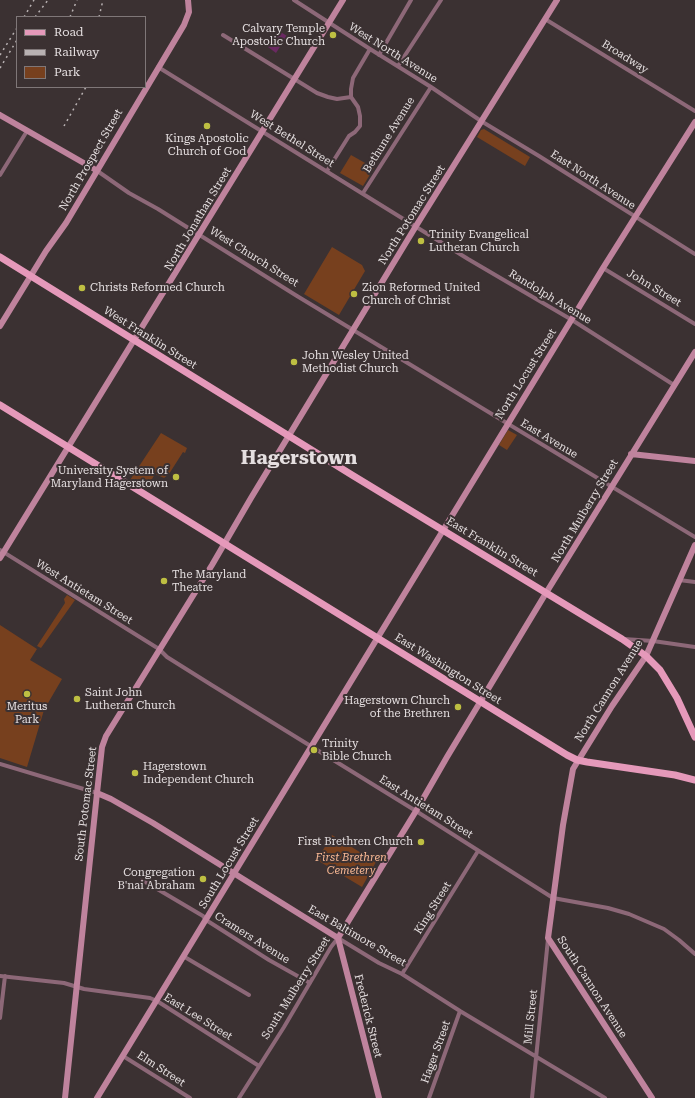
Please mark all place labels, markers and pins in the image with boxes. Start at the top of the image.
place label: Calvary Temple Apostolic Church [232,22,325,48]
marker: Calvary Temple Apostolic Church [328,30,338,40]
marker: Kings Apostolic Church of God [202,121,212,131]
place label: Kings Apostolic Church of God [165,132,249,158]
place label: Trinity Evangelical Lutheran Church [429,228,529,254]
marker: Trinity Evangelical Lutheran Church [416,236,426,246]
place label: Christs Reformed Church [90,281,225,295]
place label: Zion Reformed United Church of Christ [362,281,480,307]
marker: Christs Reformed Church [77,283,87,293]
marker: Zion Reformed United Church of Christ [349,289,359,299]
place label: John Wesley United Methodist Church [302,349,409,375]
marker: John Wesley United Methodist Church [289,357,299,367]
place label: University System of Maryland Hagerstown [51,464,168,490]
marker: University System of Maryland Hagerstown [171,472,181,482]
place label: The Maryland Theatre [172,568,246,594]
marker: The Maryland Theatre [159,576,169,586]
place label: Saint John Lutheran Church [85,686,176,712]
marker: Meritus Park [22,689,32,699]
marker: Saint John Lutheran Church [72,694,82,704]
place label: Hagerstown Church of the Brethren [344,694,450,720]
place label: Meritus Park [7,700,47,726]
marker: Hagerstown Church of the Brethren [453,702,463,712]
place label: Trinity Bible Church [322,737,392,763]
marker: Trinity Bible Church [309,745,319,755]
place label: Hagerstown Independent Church [143,760,254,786]
marker: Hagerstown Independent Church [130,768,140,778]
place label: First Brethren Church [298,835,413,849]
marker: First Brethren Church [416,837,426,847]
place label: Congregation B'nai Abraham [118,866,195,892]
marker: Congregation B'nai Abraham [198,874,208,884]

